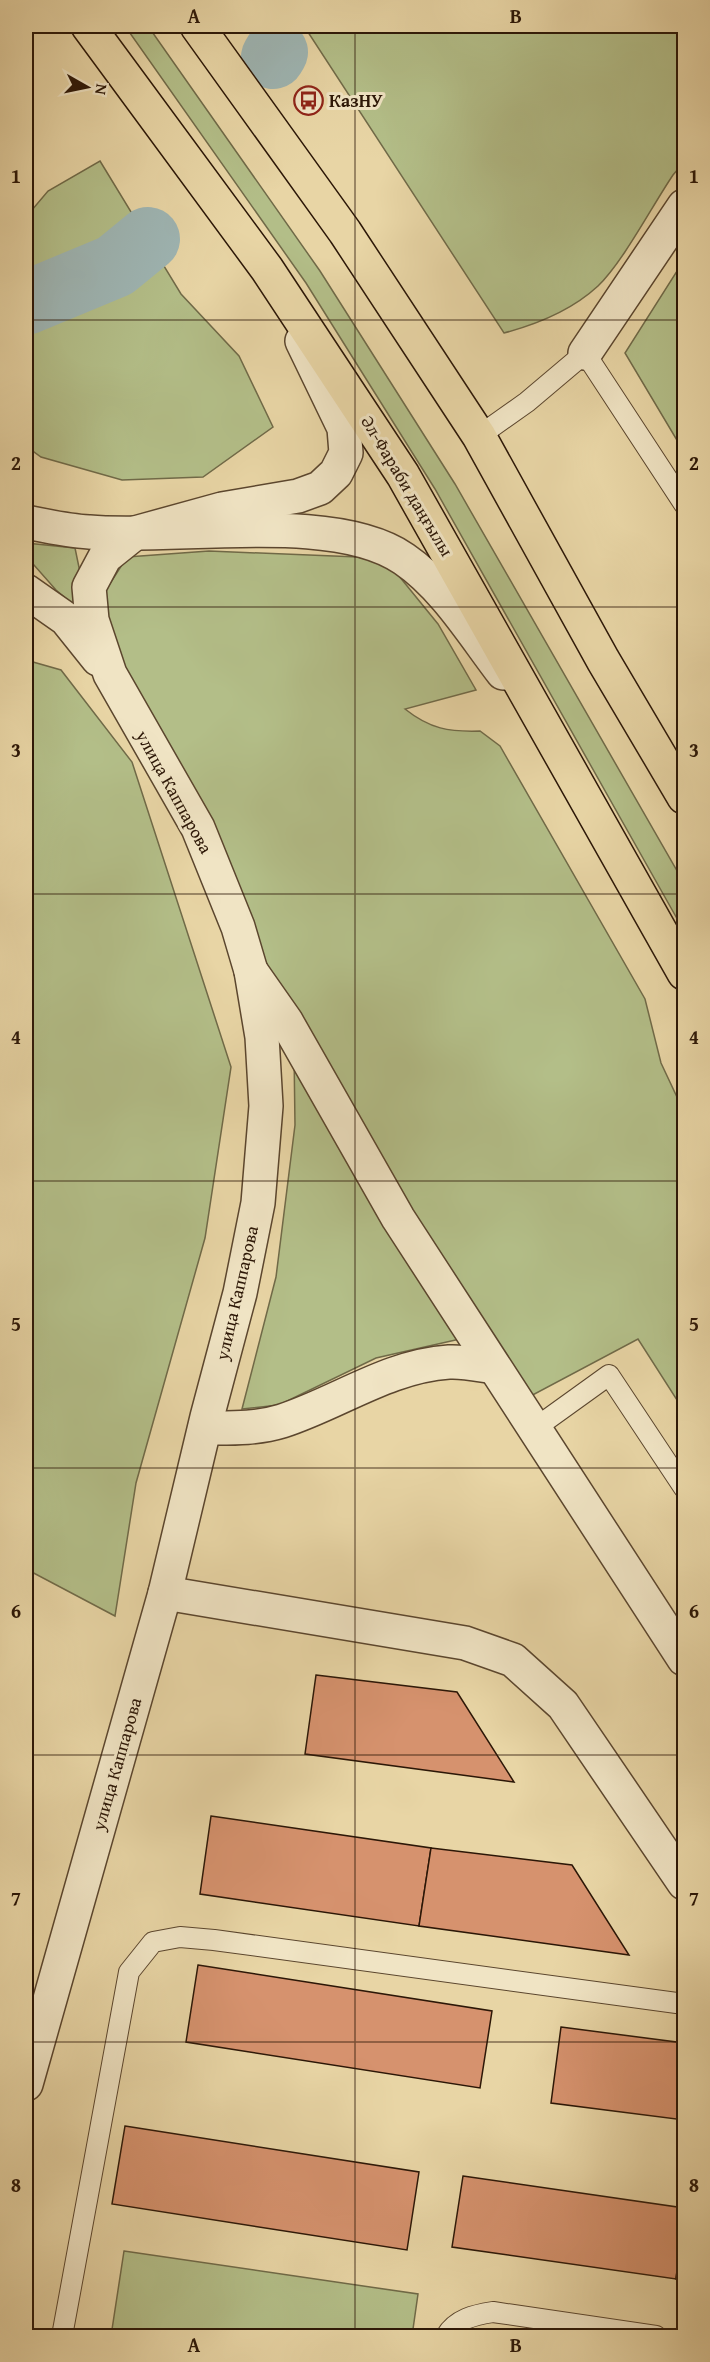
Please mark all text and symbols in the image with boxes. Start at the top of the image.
text: A [188,1,201,30]
text: B [510,1,522,30]
north arrow [57,57,117,117]
text: N [89,82,115,97]
bus stop icon: КазНУ [292,85,324,117]
place label: КазНУ [329,87,383,114]
text: 1 [11,161,21,190]
text: 1 [689,161,699,190]
street label: Әл-Фараби даңғылы [355,410,460,562]
text: 2 [11,448,21,477]
text: 2 [689,448,699,477]
street label: улица Каппарова [129,724,220,859]
text: 3 [11,735,21,764]
text: 3 [689,735,699,764]
text: 4 [11,1022,21,1051]
text: 4 [689,1022,699,1051]
street label: улица Каппарова [208,1223,265,1364]
text: 5 [11,1309,21,1338]
text: 5 [689,1309,699,1338]
text: 6 [11,1596,21,1625]
text: 6 [689,1596,699,1625]
street label: улица Каппарова [84,1694,149,1835]
text: 7 [11,1883,21,1912]
text: 7 [689,1883,699,1912]
text: 8 [11,2170,21,2199]
text: 8 [689,2170,699,2199]
text: A [188,2330,201,2359]
text: B [510,2330,522,2359]

